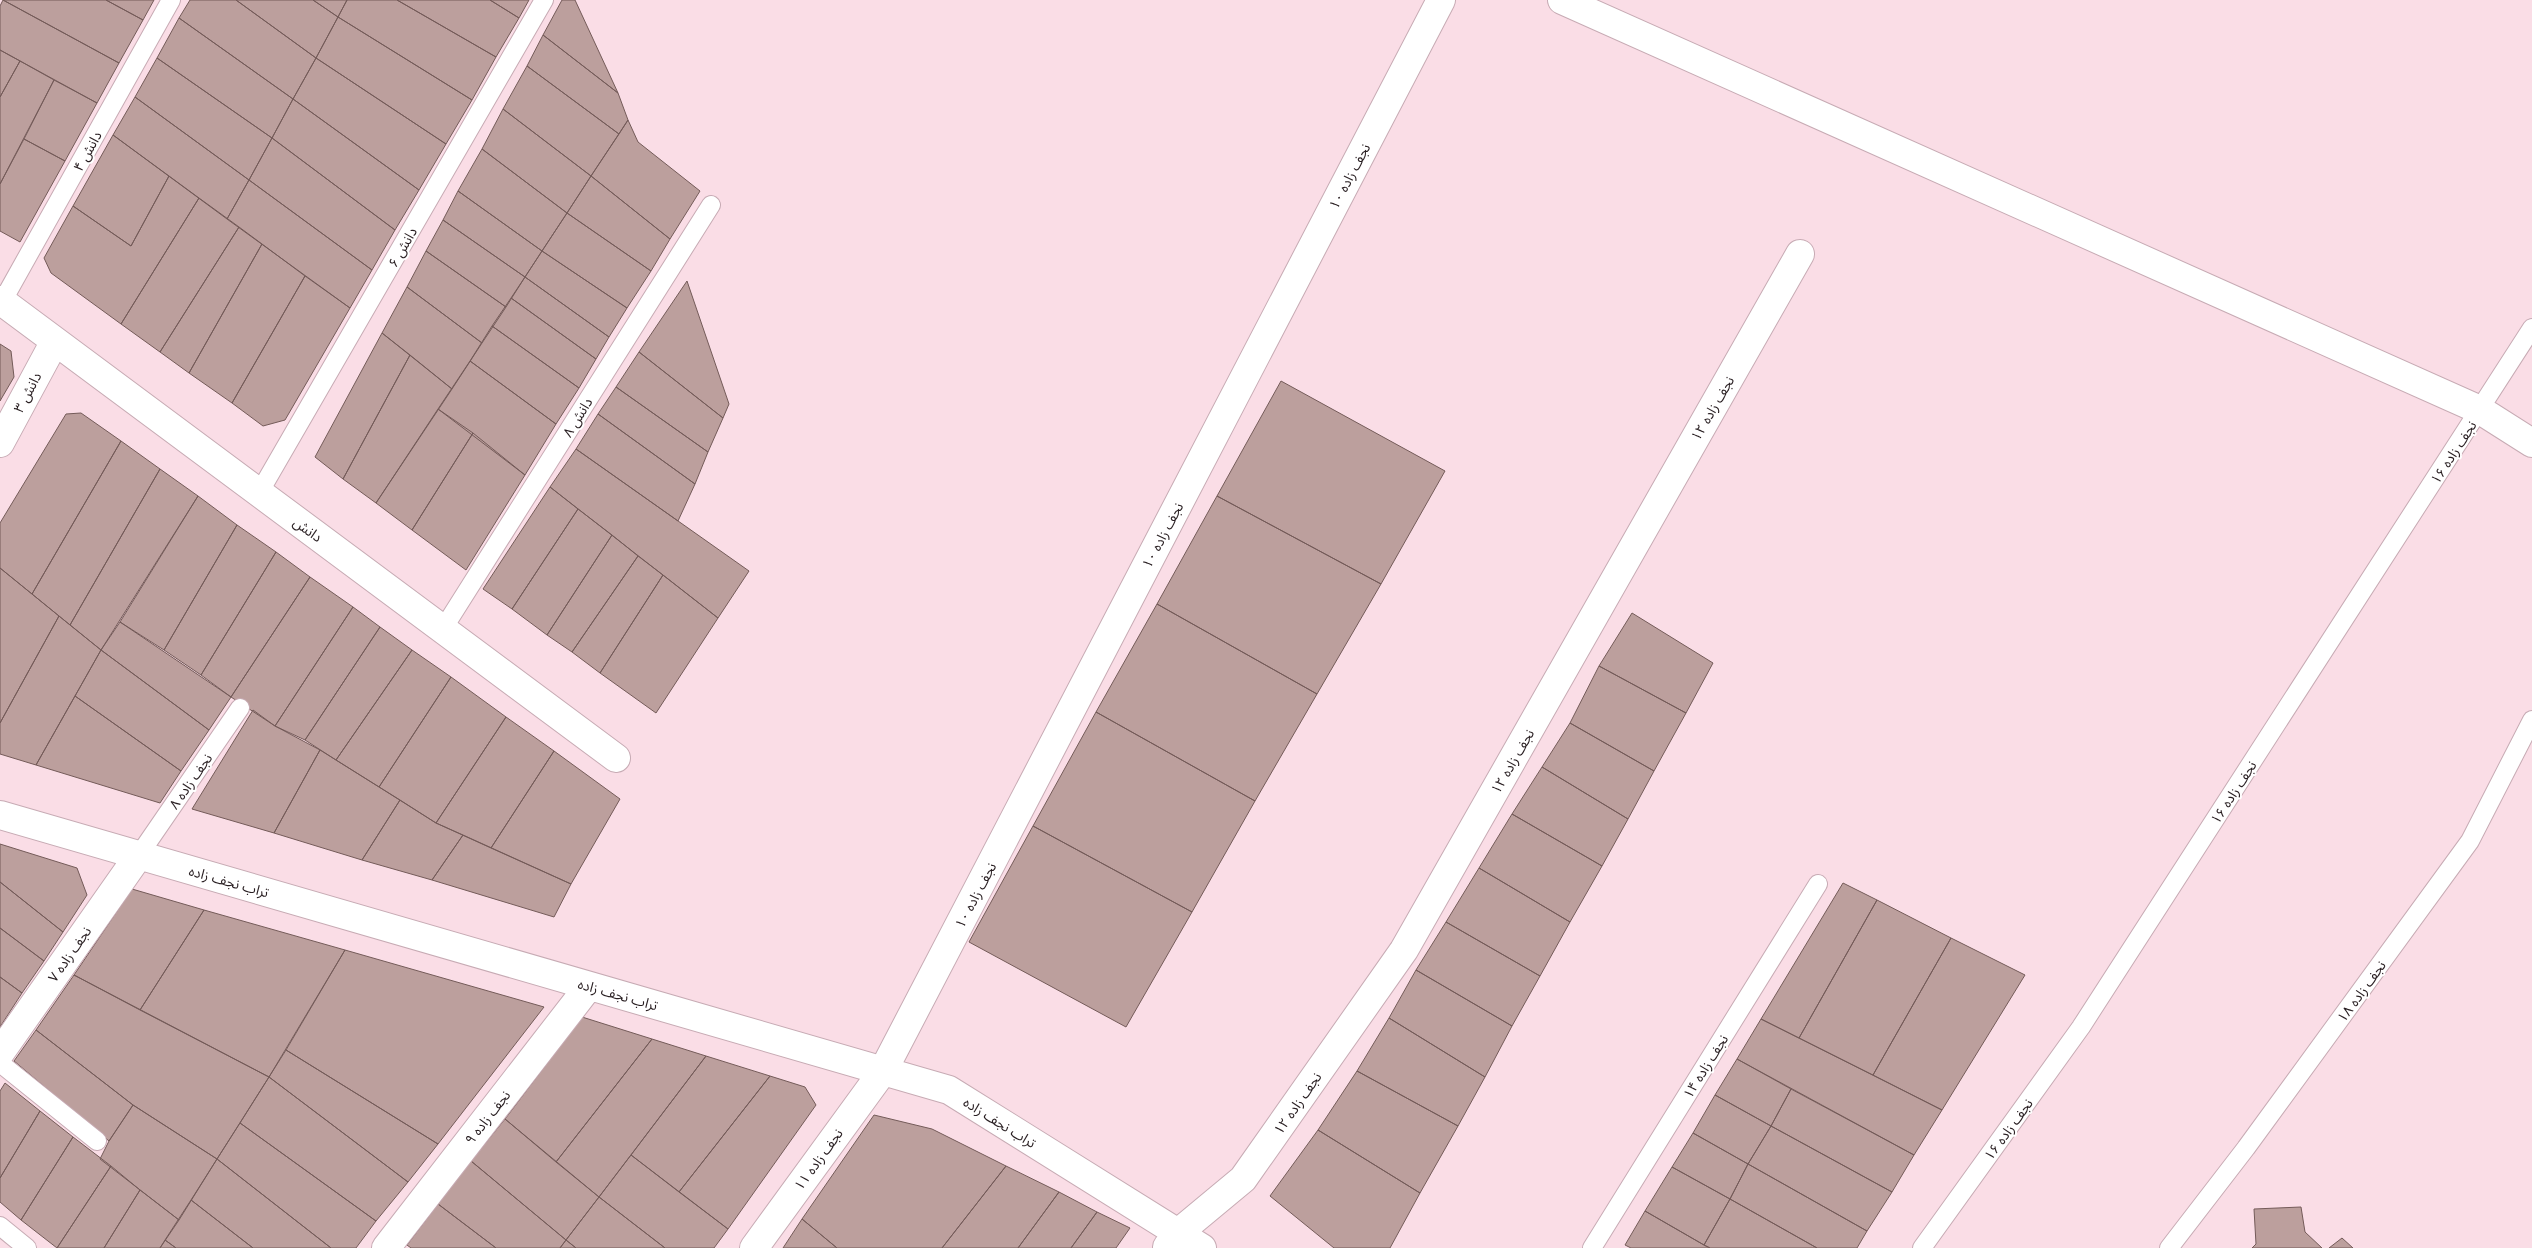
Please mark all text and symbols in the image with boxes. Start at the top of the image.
street label: دانش ۴ [68,127,106,174]
street label: نجف زاده ۱۰ [1324,140,1374,212]
street label: دانش ۶ [383,223,421,270]
street label: دانش ۳ [8,368,46,416]
street label: نجف زاده ۱۲ [1686,372,1738,444]
street label: دانش ۸ [557,393,597,440]
street label: نجف زاده ۱۶ [2425,417,2481,487]
street label: نجف زاده ۱۰ [1137,499,1187,571]
street label: دانش [290,512,327,546]
street label: نجف زاده ۱۲ [1486,725,1538,797]
street label: نجف زاده ۸ [164,749,216,813]
street label: نجف زاده ۱۶ [2205,757,2261,827]
street label: نجف زاده ۱۰ [950,859,1000,931]
street label: تراب نجف زاده [187,861,271,901]
street label: نجف زاده ۷ [43,922,95,986]
street label: نجف زاده ۱۸ [2332,956,2390,1026]
street label: تراب نجف زاده [576,974,660,1014]
street label: نجف زاده ۱۴ [1678,1030,1732,1101]
street label: نجف زاده ۱۲ [1269,1068,1326,1138]
street label: نجف زاده ۹ [460,1086,514,1148]
street label: تراب نجف زاده [960,1092,1040,1152]
street label: نجف زاده ۱۶ [1979,1094,2037,1164]
street label: نجف زاده ۱۱ [789,1124,847,1194]

